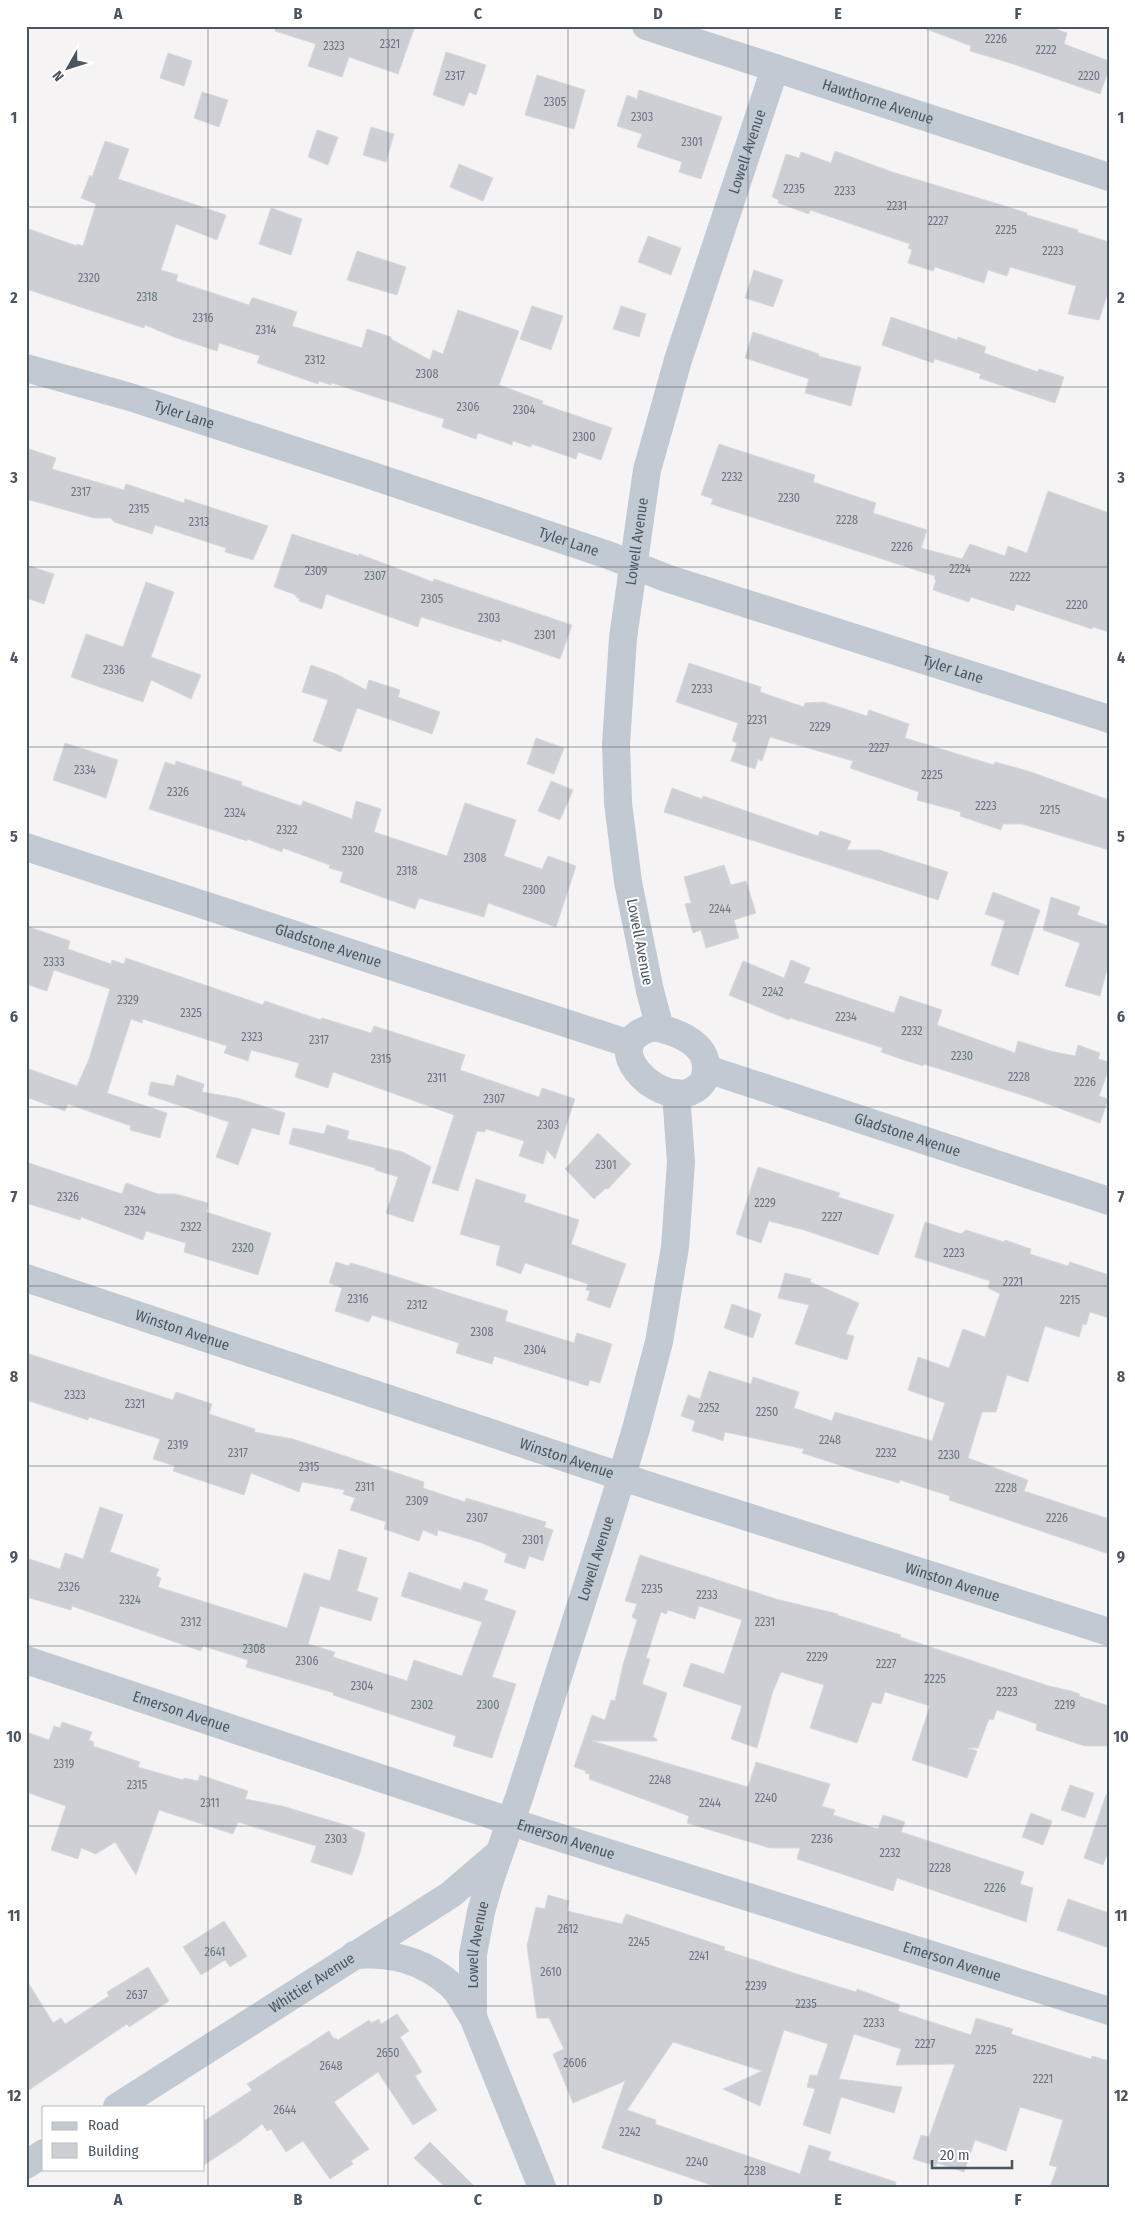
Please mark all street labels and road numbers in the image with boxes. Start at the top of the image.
street label: Hawthorne Avenue [820,75,936,128]
street label: Lowell Avenue [725,107,770,196]
street label: Tyler Lane [152,396,217,433]
street label: Lowell Avenue [622,497,652,586]
street label: Tyler Lane [536,523,601,560]
street label: Tyler Lane [921,651,985,687]
street label: Lowell Avenue [623,897,657,987]
street label: Gladstone Avenue [273,920,384,971]
street label: Gladstone Avenue [852,1109,963,1161]
street label: Winston Avenue [133,1306,232,1354]
street label: Winston Avenue [517,1434,616,1482]
street label: Lowell Avenue [574,1514,618,1603]
street label: Winston Avenue [903,1559,1002,1606]
street label: Emerson Avenue [130,1687,233,1736]
street label: Emerson Avenue [515,1815,617,1863]
street label: Lowell Avenue [464,1899,493,1989]
street label: Emerson Avenue [901,1938,1003,1985]
street label: Whittier Avenue [266,1949,358,2017]

